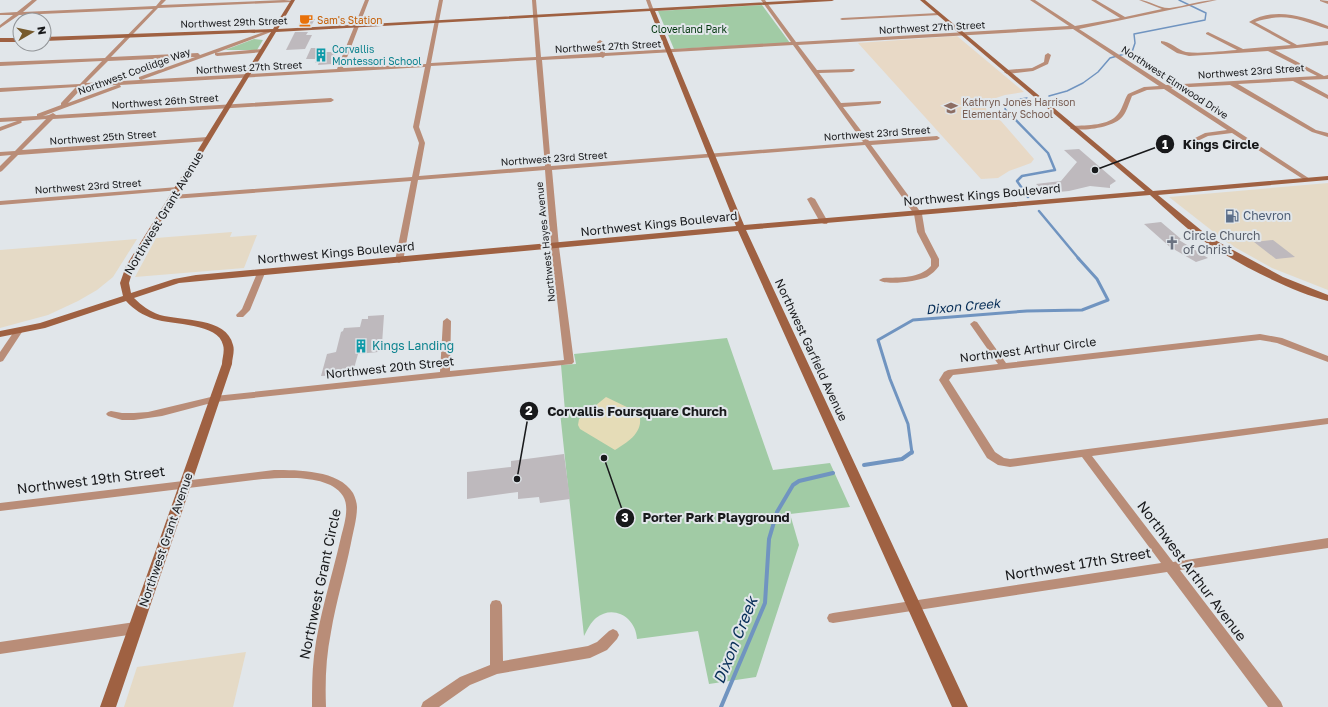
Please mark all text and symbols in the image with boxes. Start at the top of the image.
north arrow [12,12,52,52]
cafe icon: Sam's Station [298,12,314,28]
street label: Northwest 29th Street [180,14,288,30]
place label: Sam's Station [317,14,382,26]
street label: Northwest 27th Street [878,18,986,36]
park label: Cloverland Park [651,23,727,35]
text: N [35,25,49,36]
street label: Northwest 27th Street [554,37,662,55]
place label: Corvallis Montessori School [332,43,421,67]
street label: Northwest Elmwood Drive [1119,43,1231,121]
street label: Northwest Coolidge Way [76,45,192,97]
building icon: Corvallis Montessori School [313,47,329,63]
street label: Northwest 27th Street [195,58,303,76]
street label: Northwest 23rd Street [1197,61,1305,81]
street label: Northwest 26th Street [111,91,219,111]
place label: Kathryn Jones Harrison Elementary School [962,96,1075,120]
school or university icon: Kathryn Jones Harrison Elementary School [943,100,959,116]
street label: Northwest 23rd Street [823,123,931,143]
street label: Northwest 25th Street [49,127,157,147]
callout: Kings Circle [1155,132,1268,157]
text: Kings Circle [1183,136,1260,152]
text: 1 [1162,137,1168,152]
street label: Northwest Grant Avenue [121,148,206,277]
street label: Northwest 23rd Street [500,148,608,168]
street label: Northwest 23rd Street [34,176,142,196]
street label: Northwest Kings Boulevard [903,180,1061,209]
street label: Northwest Hayes Avenue [533,181,557,303]
street label: Northwest Kings Boulevard [580,208,738,239]
fuel station icon: Chevron [1224,208,1240,224]
place label: Chevron [1243,208,1291,223]
place label: Circle Church of Christ [1183,228,1260,257]
church icon: Circle Church of Christ [1164,235,1180,251]
street label: Northwest Kings Boulevard [257,238,415,267]
street label: Northwest Garfield Avenue [772,276,851,423]
water label: Dixon Creek [925,295,1003,317]
street label: Northwest Arthur Circle [959,334,1097,365]
building icon: Kings Landing [353,338,369,354]
place label: Kings Landing [372,338,454,353]
street label: Northwest 20th Street [325,353,455,382]
callout: Corvallis Foursquare Church [519,399,734,424]
text: 2 [525,403,533,418]
text: Corvallis Foursquare Church [547,403,727,419]
street label: Northwest 19th Street [16,462,166,497]
street label: Northwest Grant Avenue [135,471,196,609]
street label: Northwest Arthur Avenue [1134,497,1251,644]
callout: Porter Park Playground [615,505,798,530]
street label: Northwest Grant Circle [295,507,344,661]
text: Porter Park Playground [642,509,790,525]
text: 3 [621,510,629,525]
street label: Northwest 17th Street [1003,544,1152,583]
water label: Dixon Creek [709,592,762,686]

